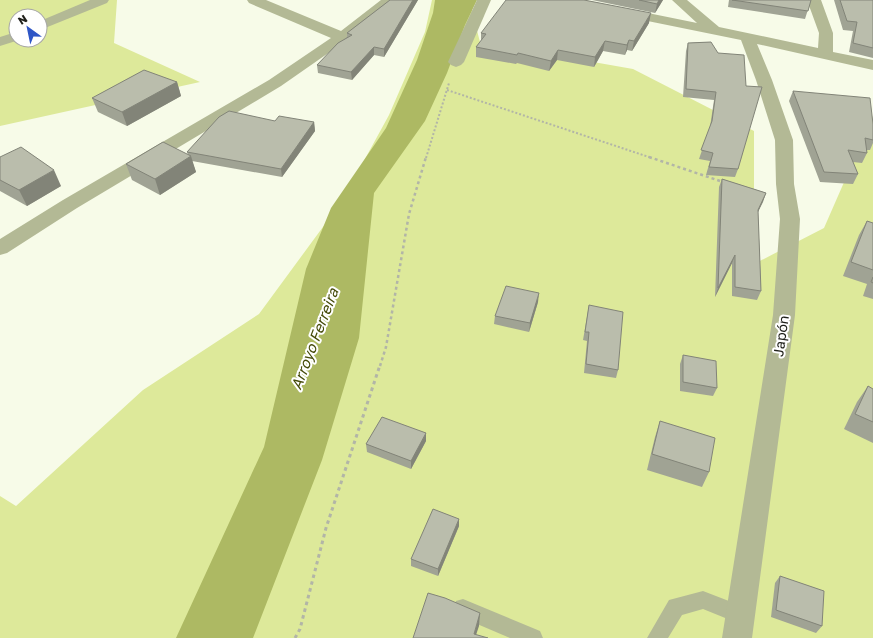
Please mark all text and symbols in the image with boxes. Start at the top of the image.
north arrow [8,8,48,48]
text: N [15,11,29,27]
water label: Arroyo Ferreira [286,285,343,392]
street label: Japón [769,314,792,358]

